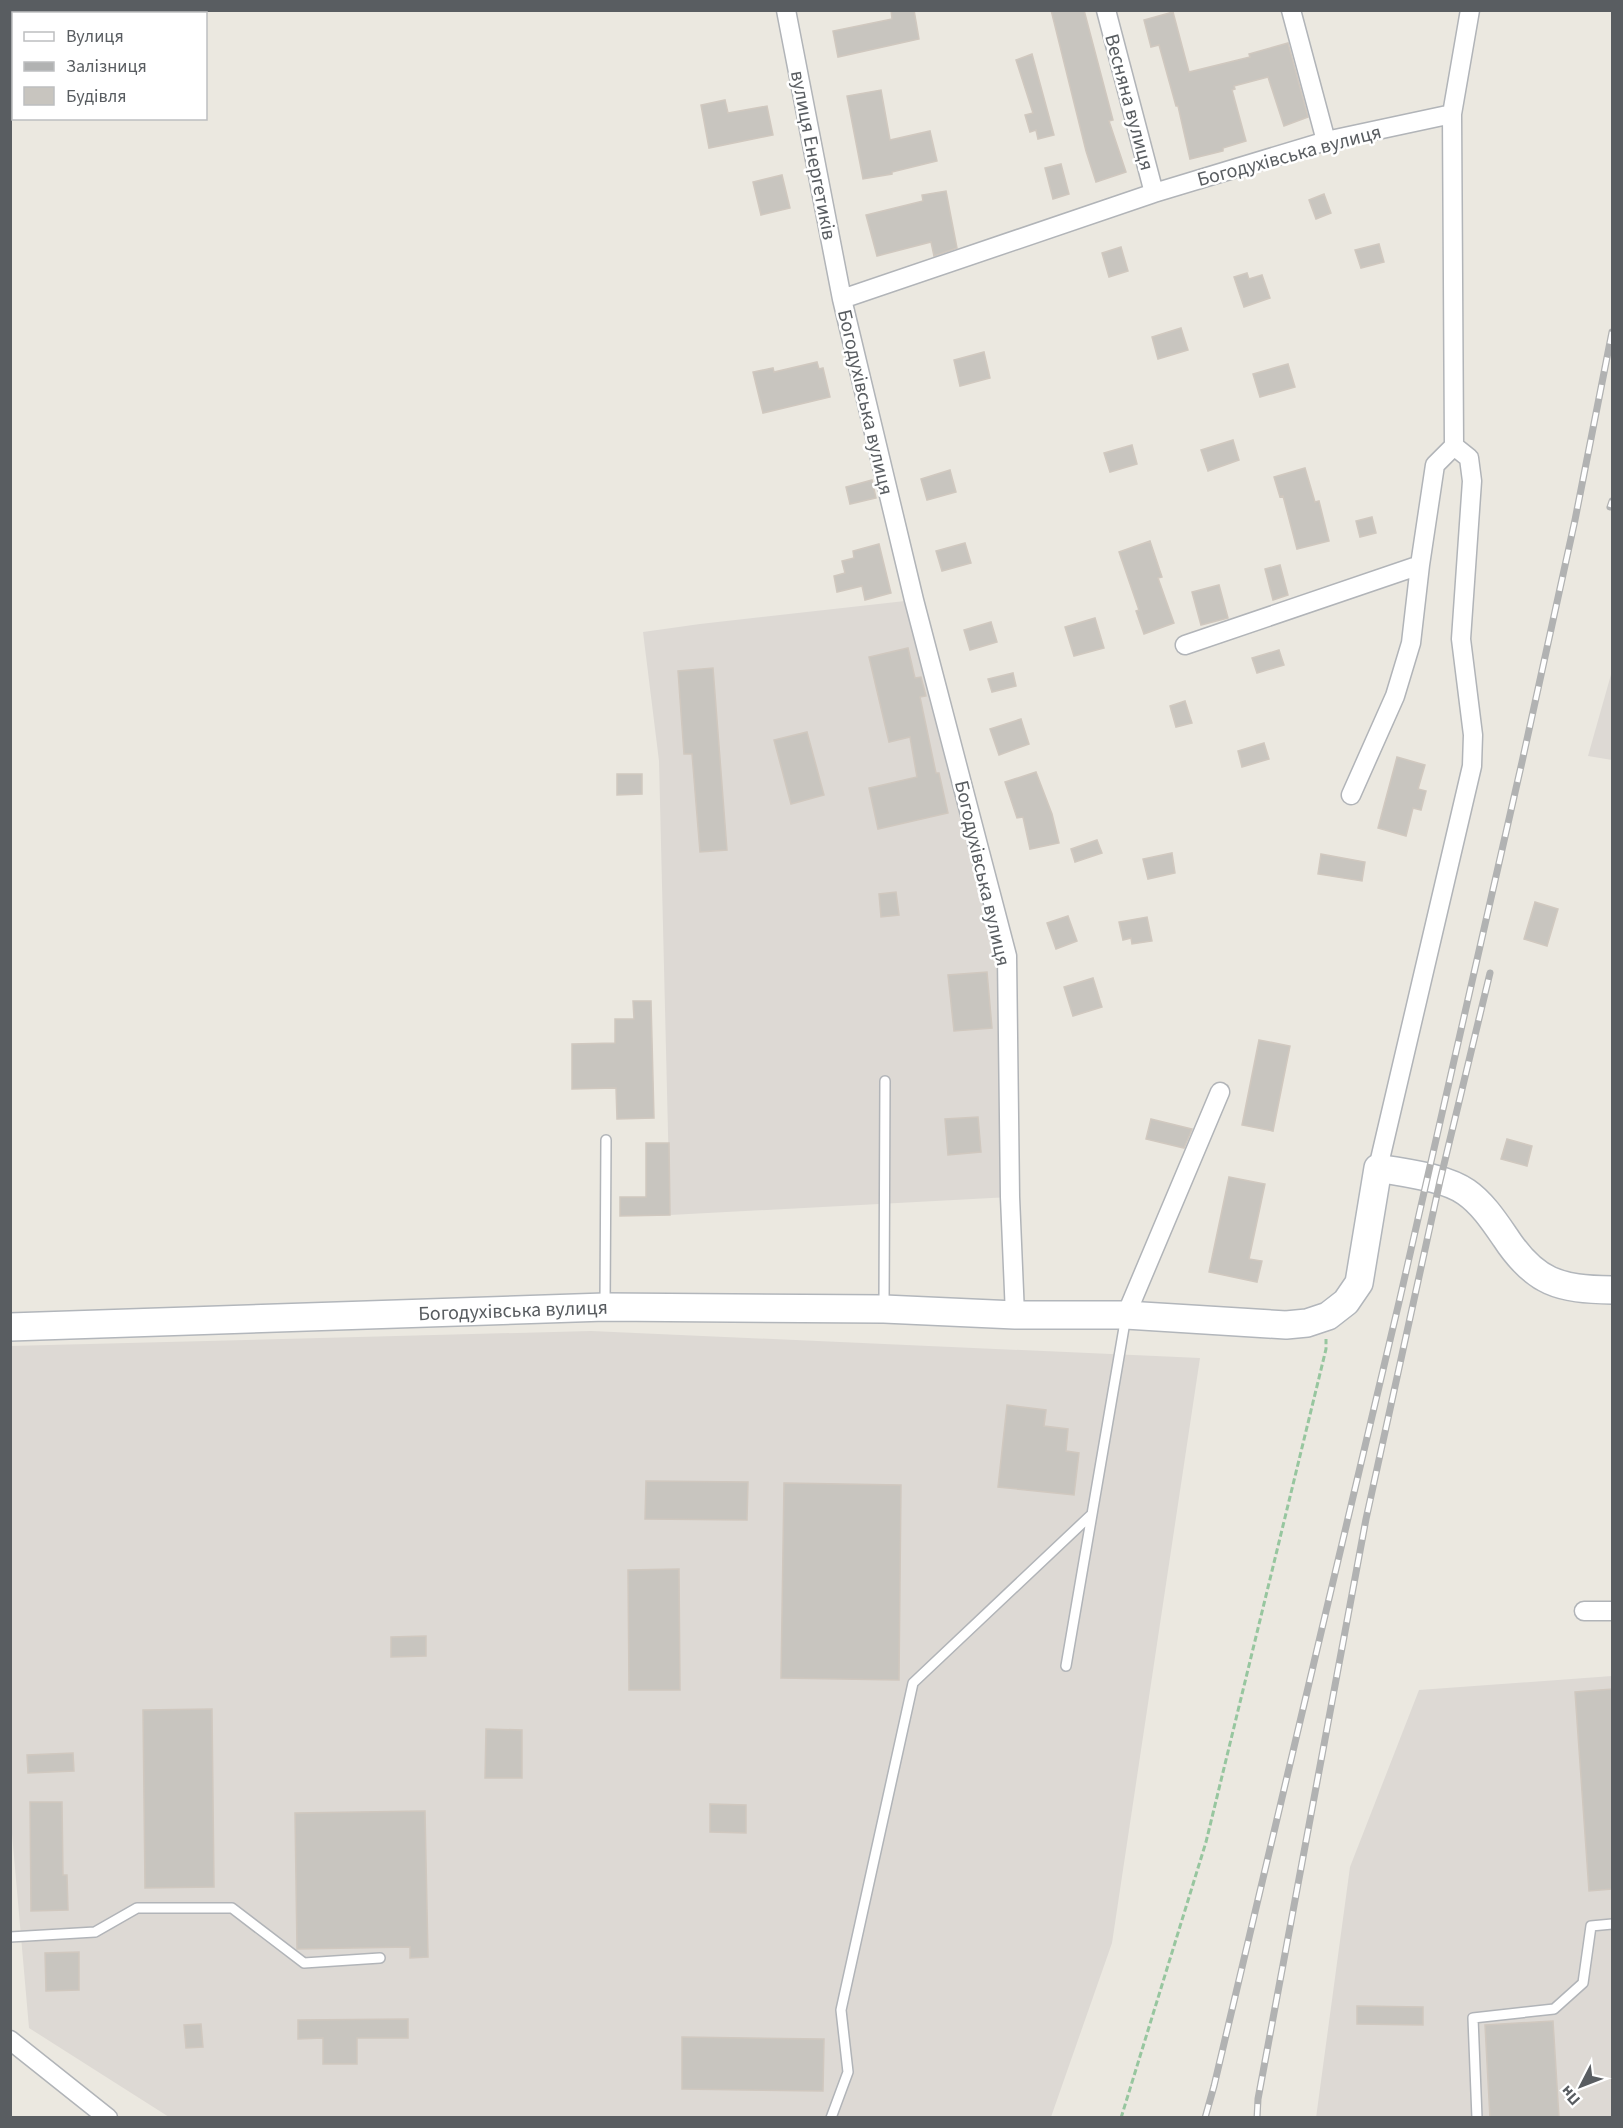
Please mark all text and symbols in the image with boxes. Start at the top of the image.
legend [12,12,207,120]
text: Вулиця [66,24,124,49]
street label: Весняна вулиця [1097,31,1161,174]
text: Залізниця [66,54,147,79]
street label: вулиця Енергетиків [783,68,843,242]
text: Будівля [66,84,126,109]
street label: Богодухівська вулиця [1194,118,1384,194]
street label: Богодухівська вулиця [830,307,900,498]
street label: Богодухівська вулиця [947,778,1017,969]
street label: Богодухівська вулиця [418,1294,608,1328]
north arrow [1551,2056,1611,2116]
text: Пн [1556,2081,1585,2110]

